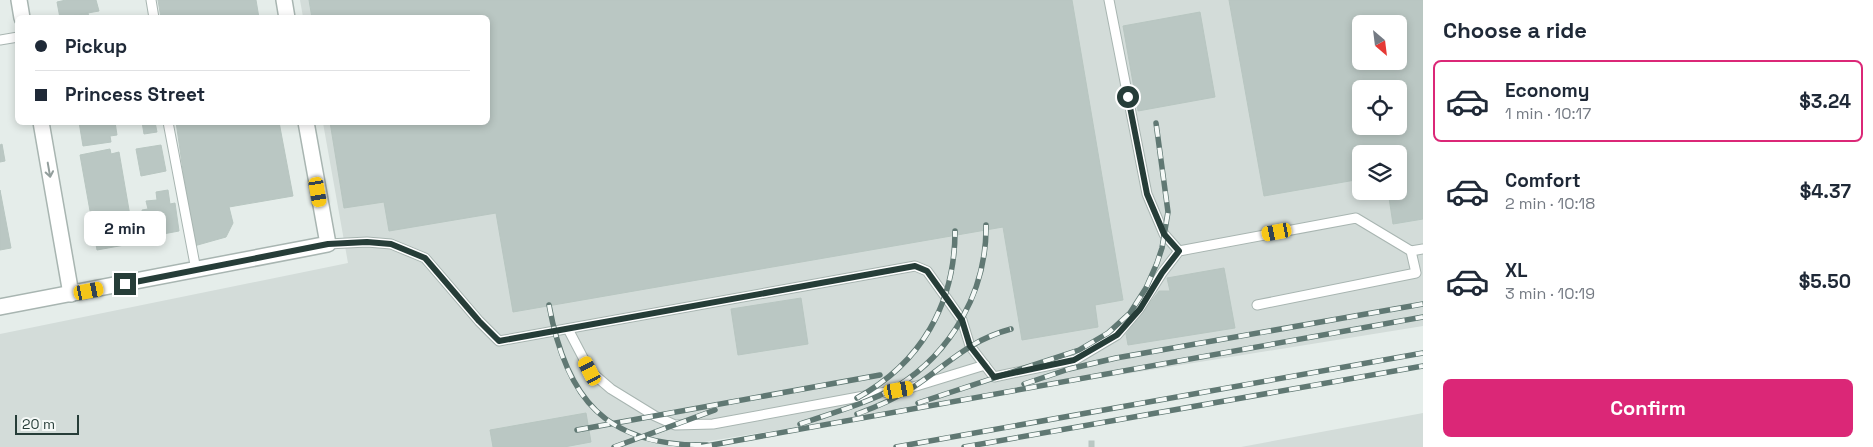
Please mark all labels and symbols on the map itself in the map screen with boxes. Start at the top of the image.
north arrow [1352,15,1408,70]
route start [1117,86,1139,108]
one-way arrow [45,162,55,178]
car [308,176,327,208]
callout: 2 min [84,212,166,246]
car [1260,222,1293,242]
route end [114,273,136,295]
car [72,281,105,301]
car [576,354,603,388]
car [882,380,915,400]
scale bar [15,412,79,435]

